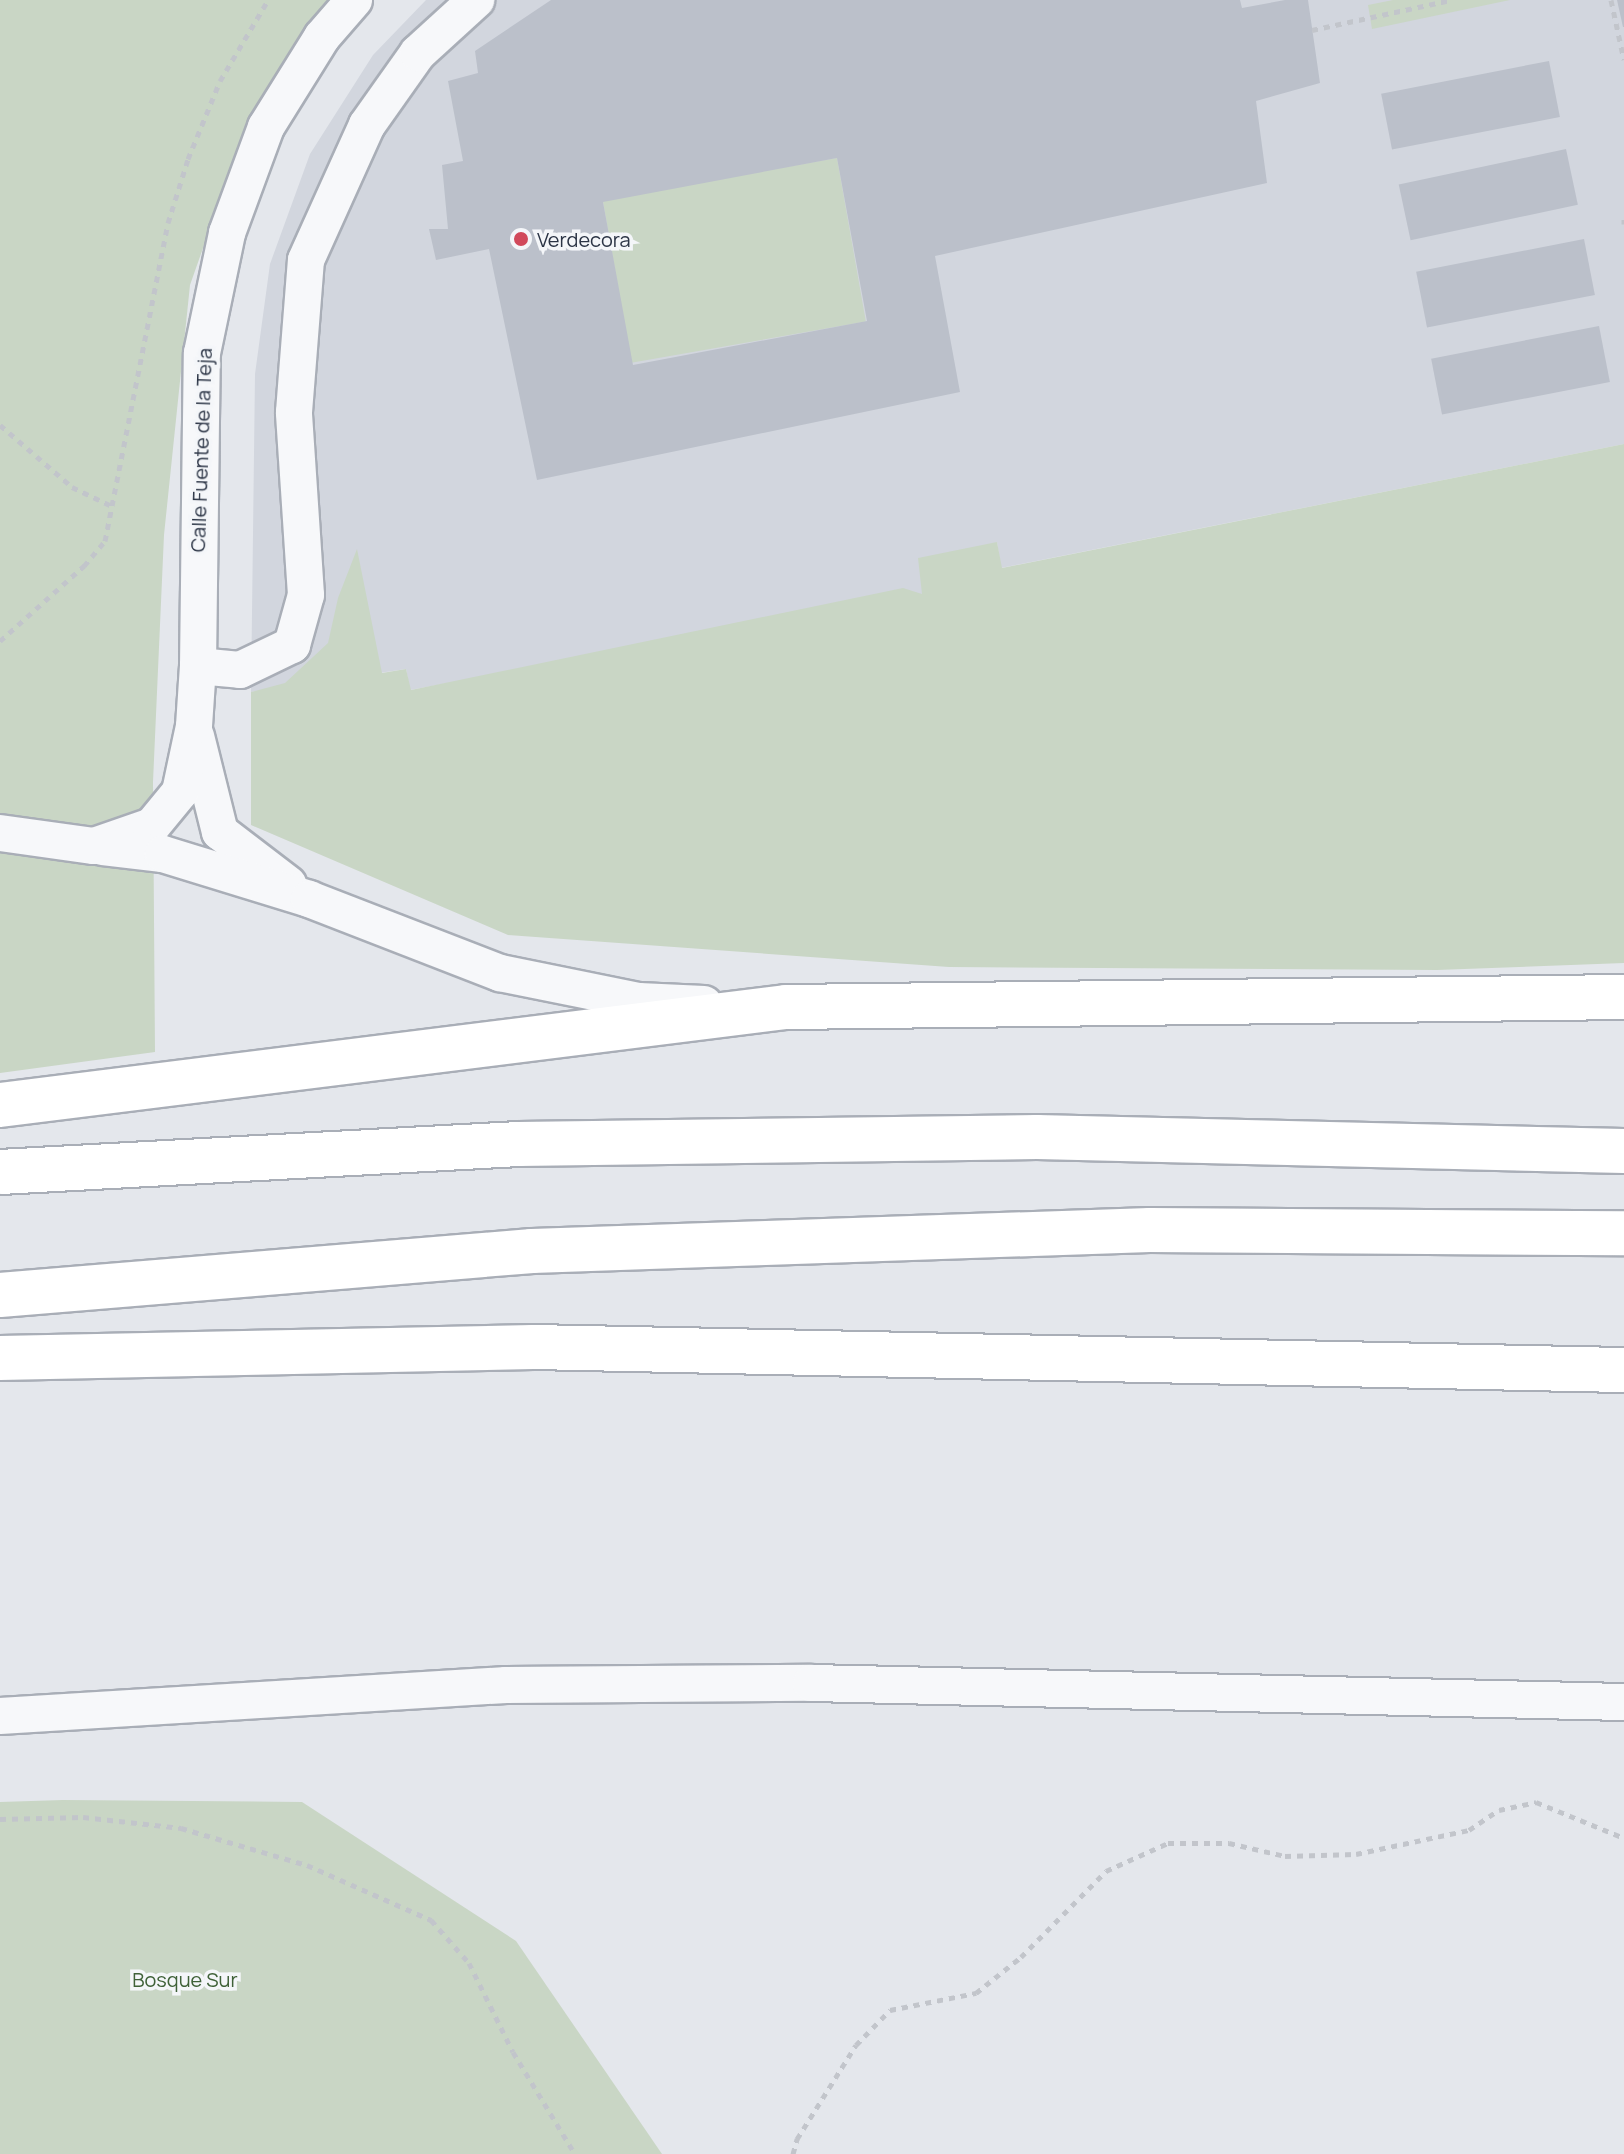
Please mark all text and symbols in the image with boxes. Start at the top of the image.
place label: Verdecora [537,227,631,251]
marker: Verdecora [512,230,530,248]
street label: Calle Fuente de la Teja [185,347,217,553]
park label: Bosque Sur [132,1967,238,1991]

